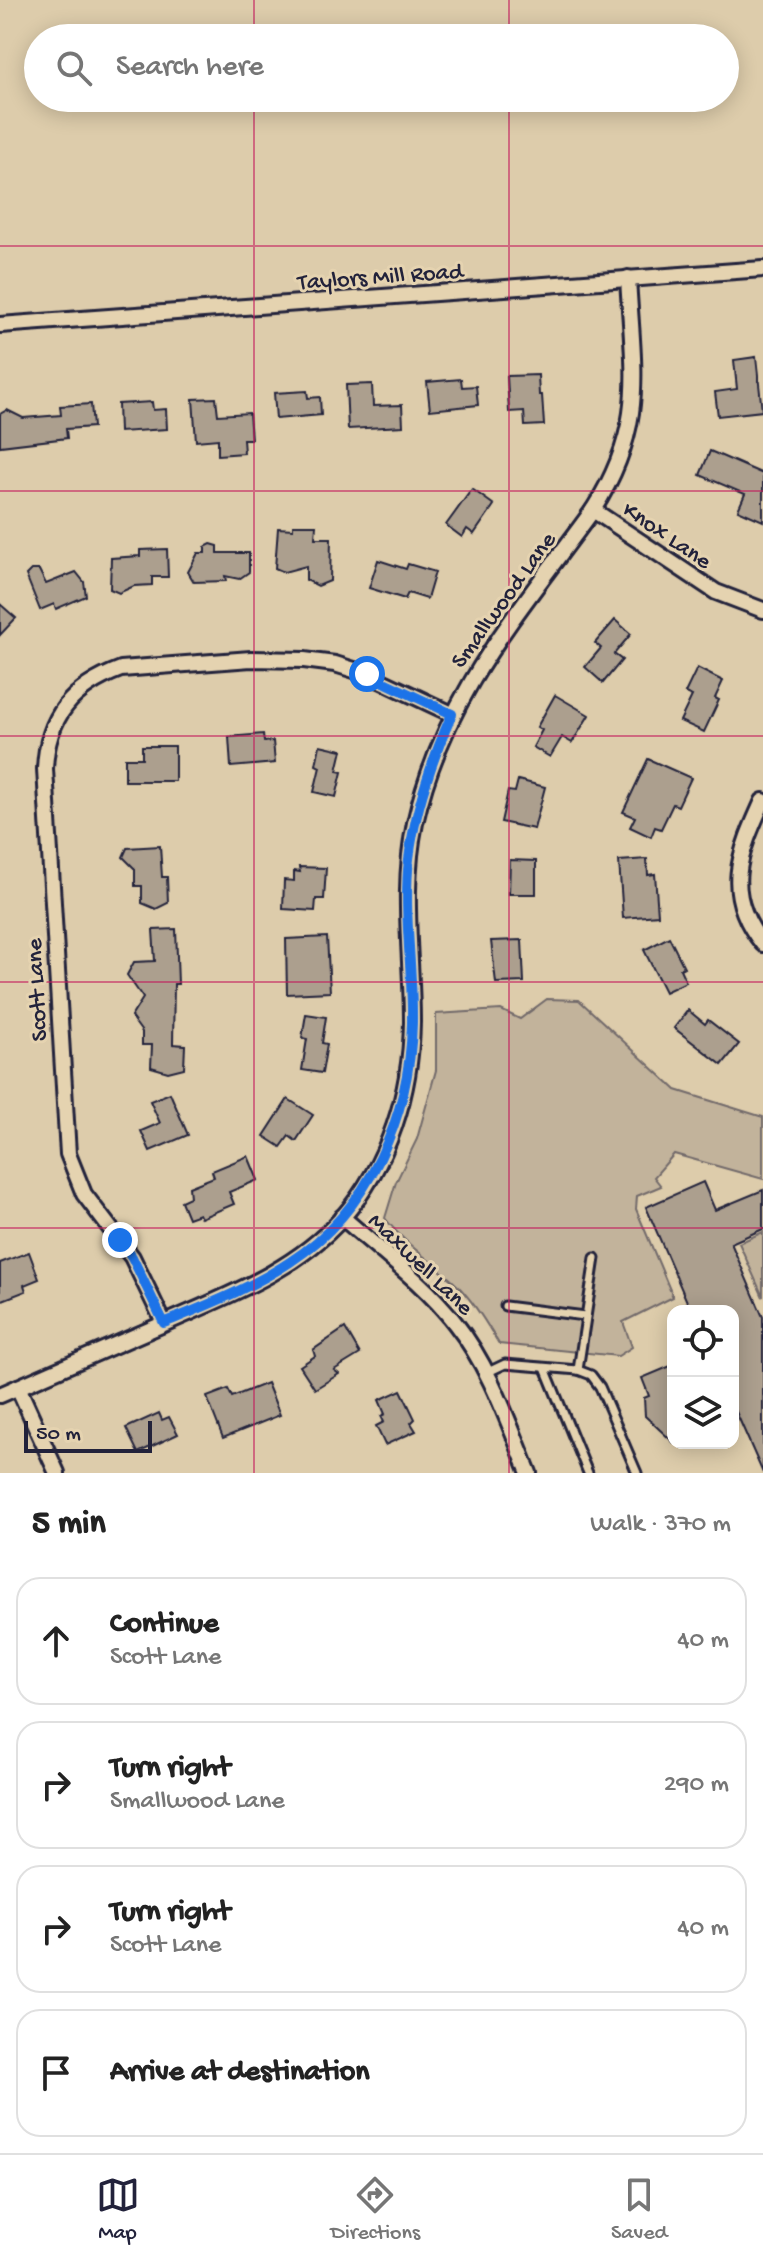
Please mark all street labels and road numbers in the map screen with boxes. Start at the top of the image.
street label: Taylors Mill Road [295,258,466,299]
street label: Knox Lane [616,497,717,578]
street label: Smallwood Lane [446,527,564,675]
street label: Scott Lane [21,937,56,1042]
street label: Maxwell Lane [361,1208,479,1324]

